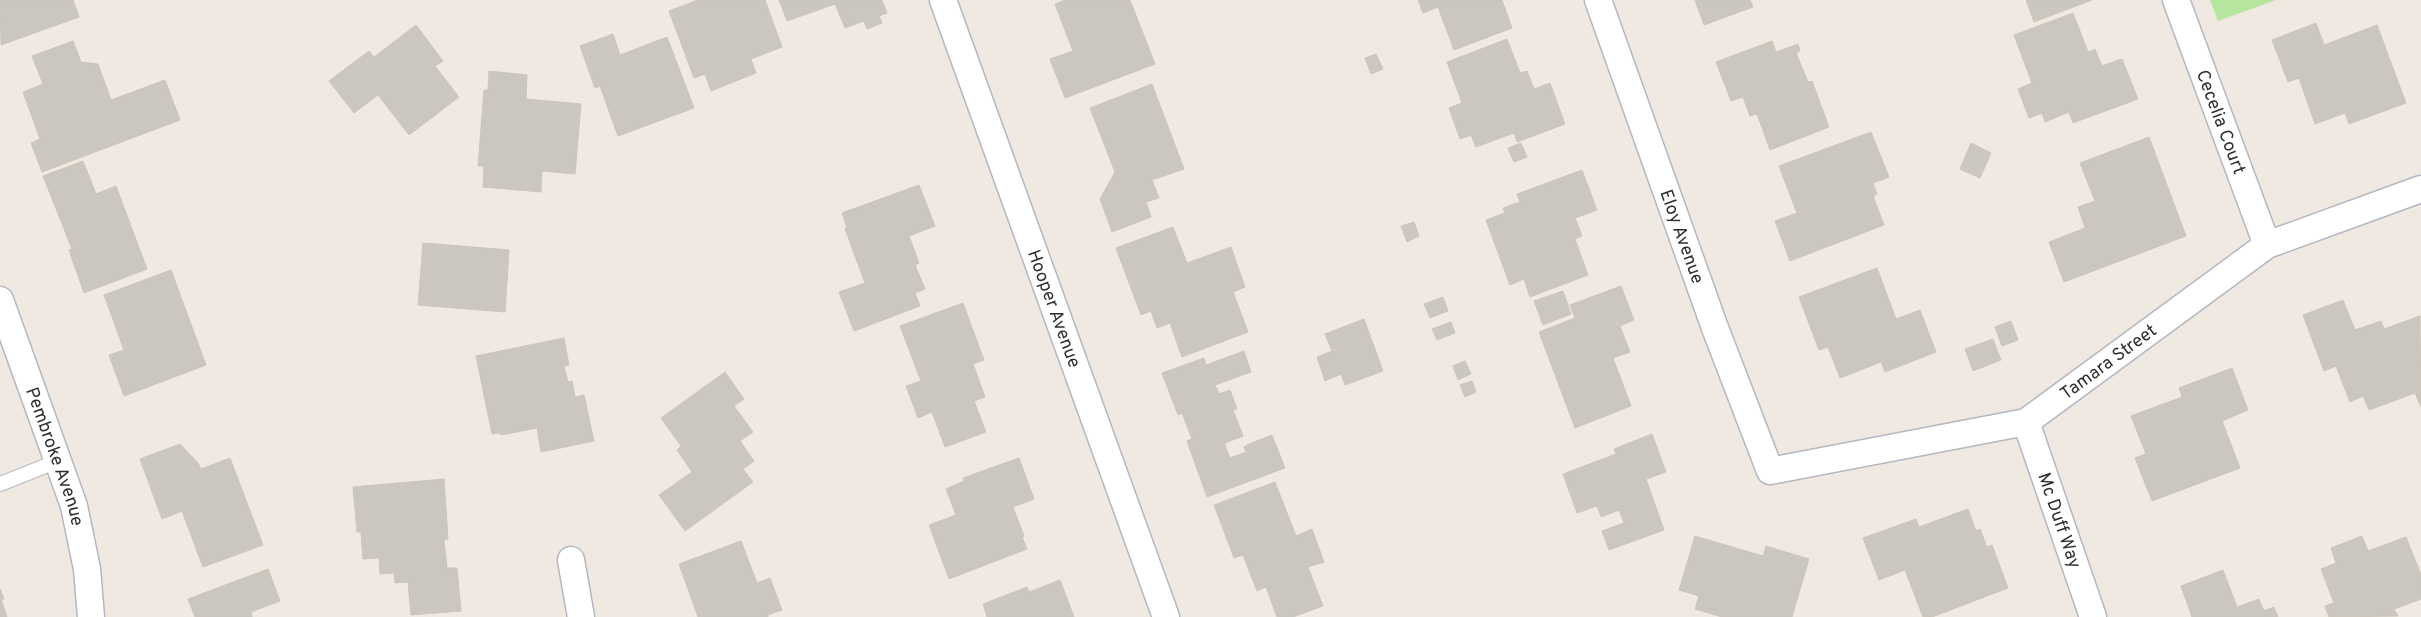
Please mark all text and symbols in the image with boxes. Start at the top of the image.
street label: Cecelia Court [2190,67,2250,178]
street label: Eloy Avenue [1653,187,1708,287]
street label: Hooper Avenue [1021,247,1085,371]
street label: Tamara Street [2056,320,2162,406]
street label: Pembroke Avenue [19,384,88,528]
street label: Mc Duff Way [2031,470,2085,572]

